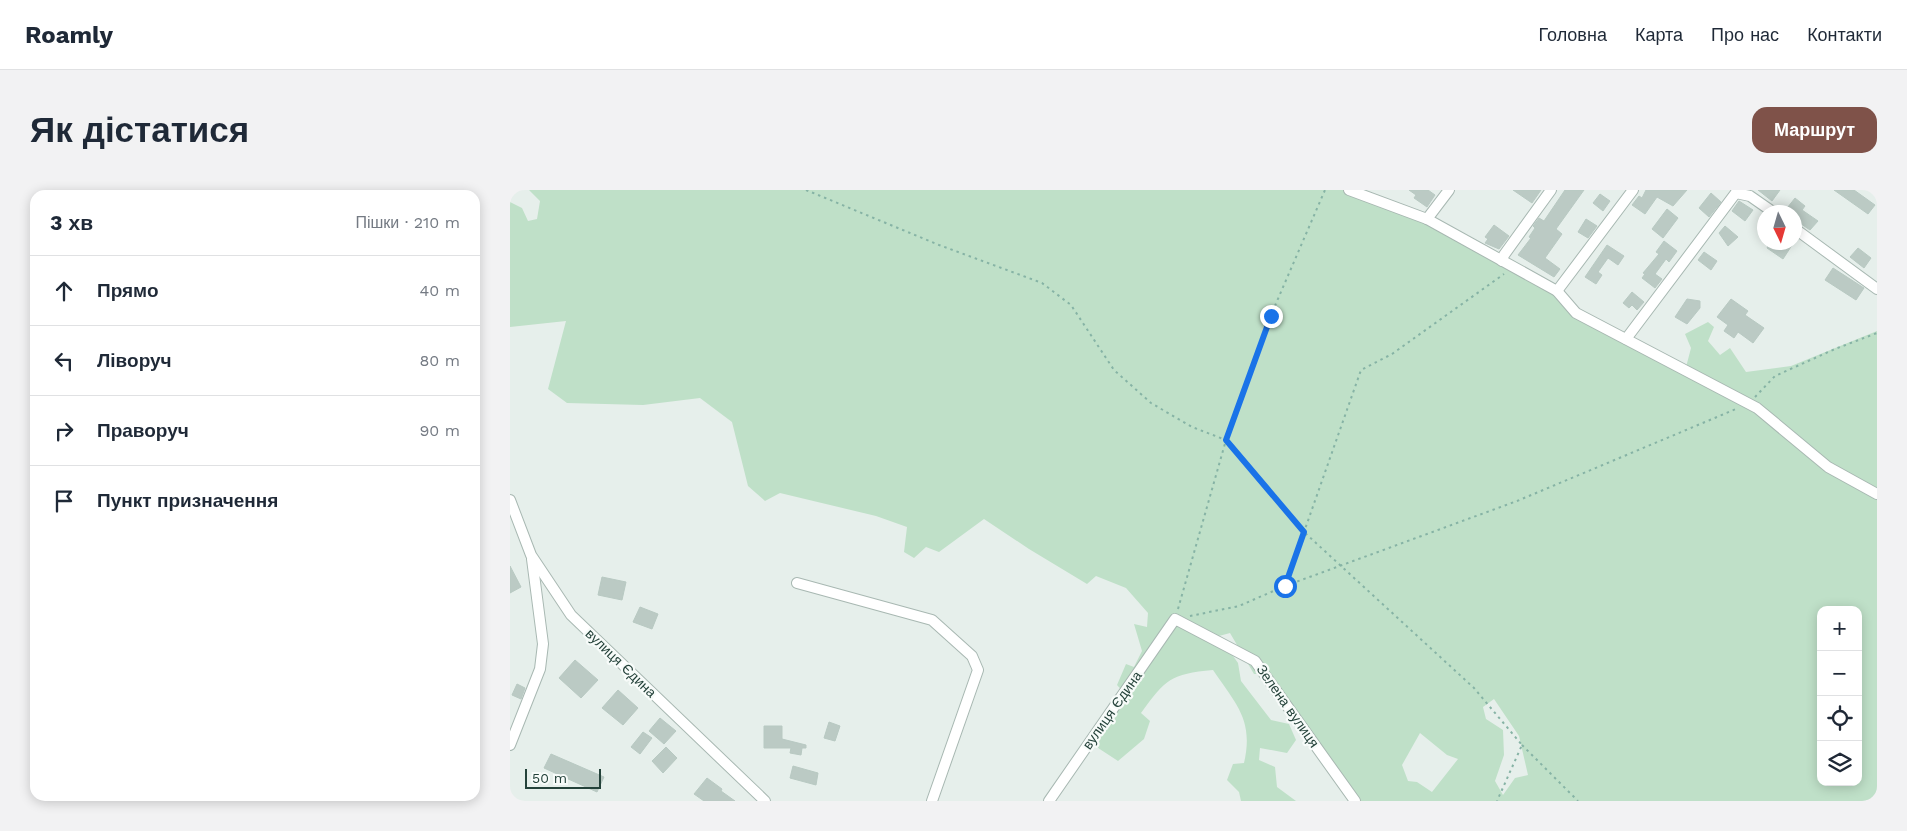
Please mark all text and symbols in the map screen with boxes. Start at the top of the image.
text: Roamly [25,21,113,49]
text: Головна [1539,24,1607,45]
text: Карта [1635,24,1683,45]
text: Про нас [1711,24,1779,45]
text: Контакти [1807,24,1882,45]
button: Маршрут [1752,107,1877,153]
text: Як дістатися [30,109,249,151]
north arrow [1757,205,1802,250]
text: 3 хв [50,210,93,235]
text: Пішки · 210 m [355,213,460,232]
icon: ahead [50,277,78,305]
text: Прямо [97,279,159,302]
text: 40 m [420,281,460,300]
route end [1260,305,1283,328]
icon: left [50,347,78,375]
text: Ліворуч [97,349,172,372]
text: 80 m [419,351,460,370]
icon: right [50,417,78,445]
text: Праворуч [97,419,189,442]
text: 90 m [419,421,460,440]
icon: arrive [50,487,78,515]
text: Пункт призначення [97,489,278,512]
route start [1274,575,1297,598]
map controls [1817,606,1862,786]
button: + [1817,606,1862,651]
street label: вулиця Єдина [582,625,660,701]
button: − [1817,651,1862,696]
street label: Зелена вулиця [1254,662,1322,750]
street label: вулиця Єдина [1079,668,1145,752]
button: locate [1817,696,1862,741]
button: layers [1817,741,1862,786]
scale bar [525,766,601,789]
text: 50 m [532,770,567,786]

